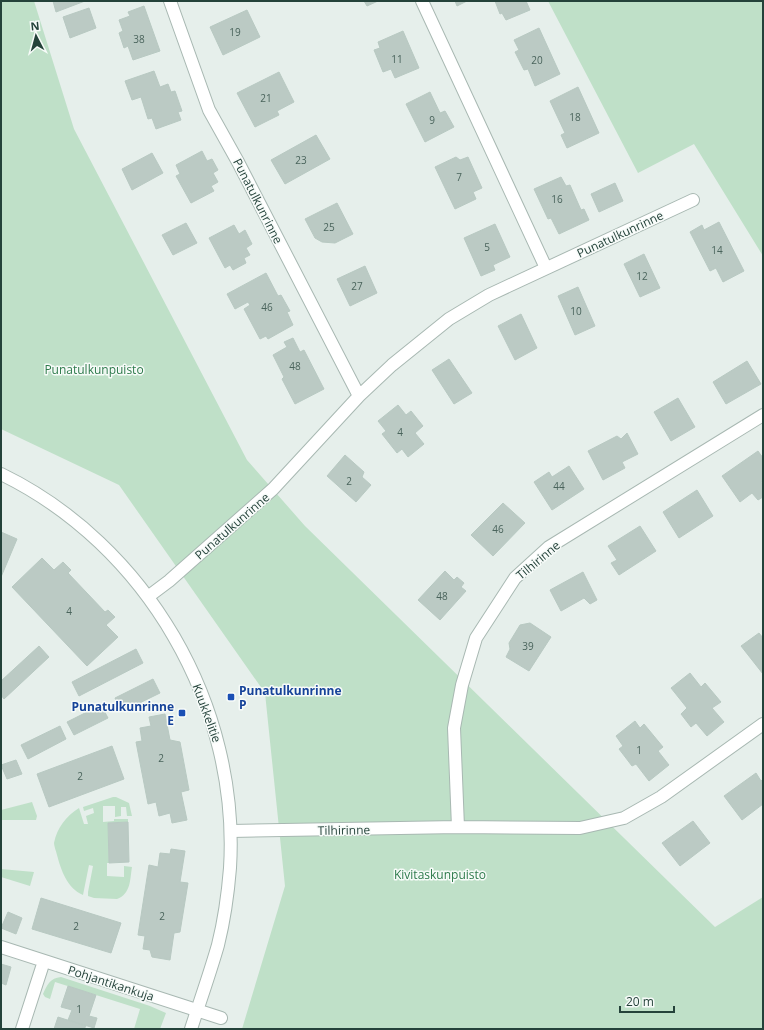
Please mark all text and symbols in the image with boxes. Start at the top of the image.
north arrow [16,16,56,56]
text: N [30,18,40,33]
house number: 19 [229,25,241,39]
house number: 38 [133,32,145,46]
house number: 11 [391,52,403,66]
house number: 20 [531,53,543,67]
house number: 21 [260,91,272,105]
house number: 18 [569,110,581,124]
house number: 9 [429,113,435,127]
house number: 23 [295,153,307,167]
street label: Punatulkunrinne [229,155,287,247]
house number: 7 [456,170,462,184]
house number: 16 [551,192,563,206]
street label: Punatulkunrinne [574,206,666,262]
house number: 25 [323,220,335,234]
house number: 5 [484,240,490,254]
house number: 14 [711,243,723,257]
house number: 12 [636,269,648,283]
house number: 27 [351,279,363,293]
house number: 46 [261,300,273,314]
house number: 10 [570,304,582,318]
house number: 48 [289,359,301,373]
park label: Punatulkunpuisto [44,361,144,378]
house number: 4 [397,425,403,439]
house number: 2 [346,474,352,488]
house number: 44 [553,479,565,493]
street label: Punatulkunrinne [191,489,273,563]
house number: 46 [492,522,504,536]
street label: Tilhirinne [512,536,564,583]
house number: 48 [436,589,448,603]
house number: 4 [66,604,72,618]
house number: 39 [522,639,534,653]
street label: Kuukkelitie [188,681,226,745]
place label: Punatulkunrinne P [239,682,342,713]
marker: Punatulkunrinne P [226,692,236,702]
place label: Punatulkunrinne E [71,698,174,729]
marker: Punatulkunrinne E [177,708,187,718]
house number: 1 [636,743,642,757]
house number: 2 [158,751,164,765]
house number: 2 [77,769,83,783]
street label: Tilhirinne [318,821,371,839]
park label: Kivitaskunpuisto [394,866,486,883]
house number: 2 [159,909,165,923]
house number: 2 [73,919,79,933]
street label: Pohjantikankuja [66,961,156,1005]
scale bar [620,988,674,1014]
text: 20 m [626,993,654,1010]
house number: 1 [76,1002,82,1016]

